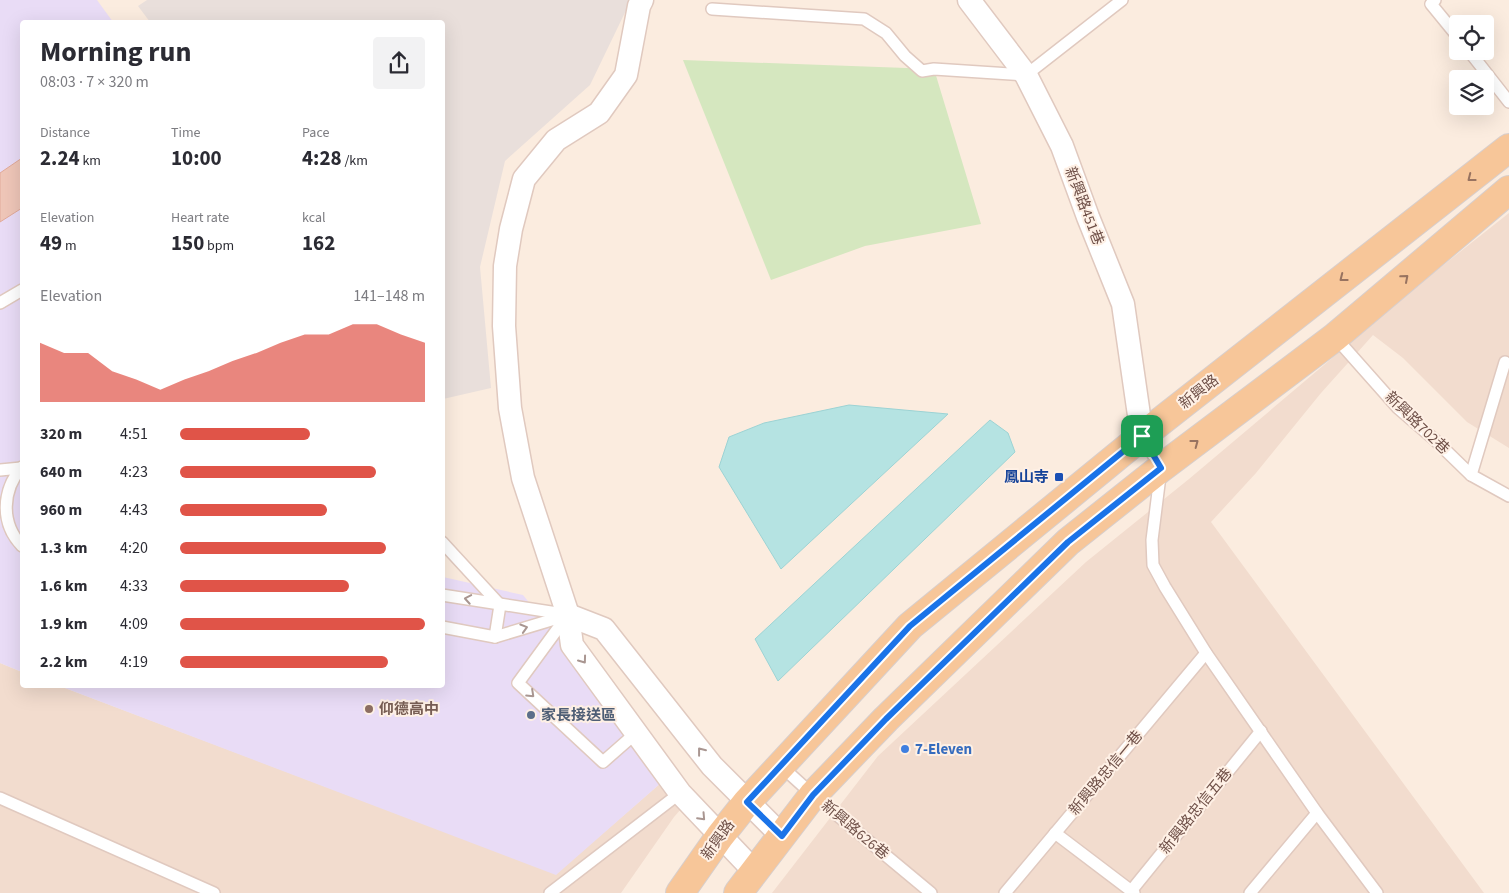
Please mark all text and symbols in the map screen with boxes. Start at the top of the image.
map controls [1449,15,1494,115]
button: locate [1449,15,1494,60]
text: Morning run [40,32,191,72]
button: share [373,37,425,89]
button: layers [1449,70,1494,115]
text: 08:03 · 7 × 320 m [40,71,149,93]
text: Distance [40,123,90,143]
text: Time [171,123,201,143]
text: Pace [302,123,329,143]
text: 2.24 [40,143,80,173]
text: 10:00 [171,143,222,173]
text: 4:28 [302,143,342,173]
text: km [80,151,101,171]
text: /km [342,151,368,171]
street label: 新興路451巷 [1059,164,1109,248]
one-way arrow [1468,172,1477,180]
text: Elevation [40,208,95,228]
text: Heart rate [171,208,229,228]
text: kcal [302,208,326,228]
text: 49 [40,228,62,258]
text: 150 [171,228,204,258]
text: 162 [302,228,335,258]
text: m [62,236,77,256]
text: bpm [204,236,234,256]
one-way arrow [1340,273,1349,281]
one-way arrow [1399,274,1408,283]
text: Elevation [40,285,102,307]
text: 141–148 m [353,285,425,307]
street label: 新興路 [1175,370,1223,414]
street label: 新興路702巷 [1380,387,1454,459]
pin [1121,415,1163,457]
icon: arrive [1128,422,1156,450]
text: 320 m [40,423,82,445]
text: 4:51 [120,423,148,445]
one-way arrow [1189,440,1199,449]
text: 640 m [40,461,82,483]
text: 4:23 [120,461,148,483]
place label: 鳳山寺 [1004,467,1049,488]
marker: 鳳山寺 [1053,471,1065,483]
text: 960 m [40,499,82,521]
text: 4:43 [120,499,148,521]
text: 1.3 km [40,537,87,559]
text: 4:20 [120,537,148,559]
text: 1.6 km [40,575,87,597]
text: 4:33 [120,575,148,597]
one-way arrow [464,595,472,605]
text: 1.9 km [40,613,87,635]
text: 4:09 [120,613,148,635]
one-way arrow [519,624,528,634]
text: 2.2 km [40,651,87,673]
text: 4:19 [120,651,148,673]
one-way arrow [577,654,586,664]
one-way arrow [525,688,534,697]
place label: 仰德高中 [379,699,439,720]
marker: 仰德高中 [363,703,375,715]
place label: 家長接送區 [541,705,616,726]
marker: 家長接送區 [525,709,537,721]
street label: 新興路忠信一巷 [1064,726,1148,820]
place label: 7-Eleven [915,739,972,760]
marker: 7-Eleven [899,743,911,755]
one-way arrow [697,747,706,756]
street label: 新興路忠信五巷 [1155,764,1237,858]
street label: 新興路626巷 [817,795,893,865]
one-way arrow [696,812,705,821]
street label: 新興路 [696,816,740,864]

